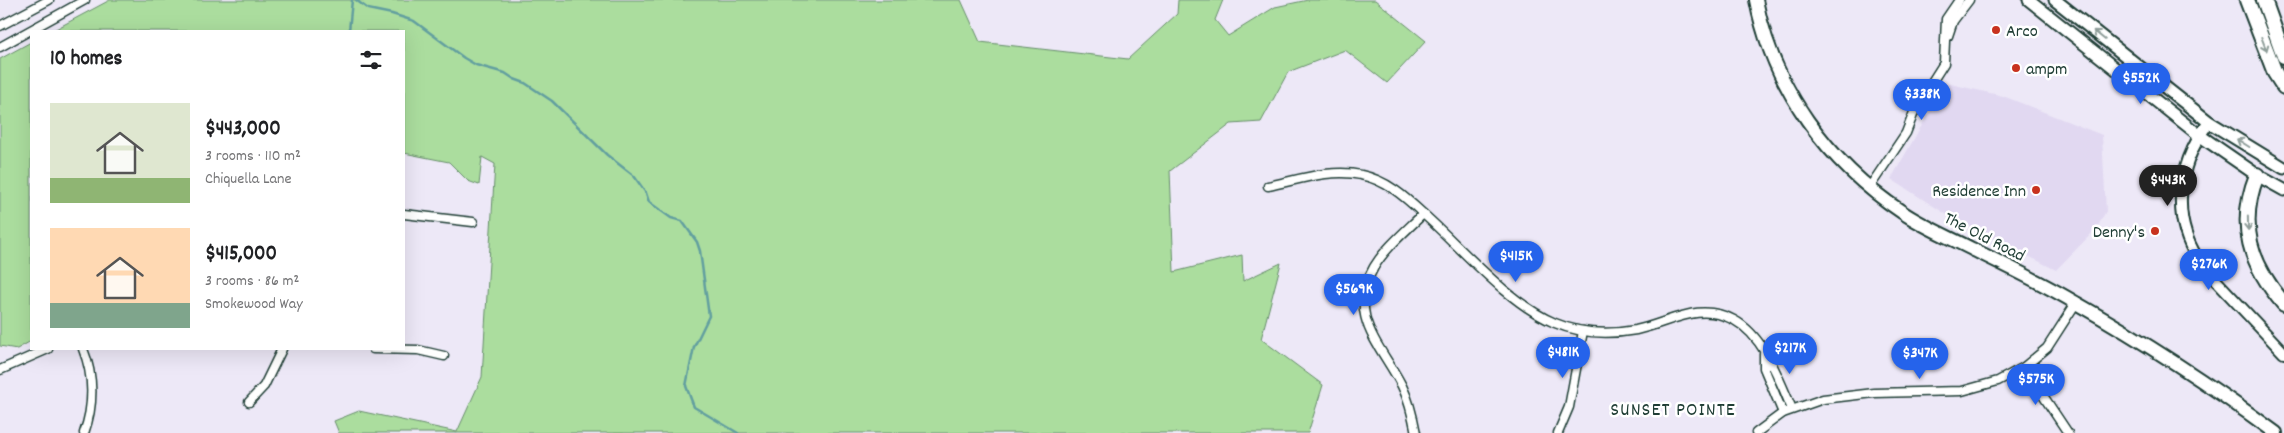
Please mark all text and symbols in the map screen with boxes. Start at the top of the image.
place label: Arco [2006,20,2038,45]
marker: Arco [1990,24,2002,36]
one-way arrow [2093,30,2106,41]
one-way arrow [2260,36,2269,52]
text: 10 homes [50,45,122,75]
icon: filters [357,46,385,74]
place label: ampm [2026,58,2067,83]
marker: ampm [2010,62,2022,74]
pin: $552K [2106,62,2176,105]
text: $552K [2122,67,2160,90]
pin: $338K [1887,78,1957,121]
text: $338K [1904,83,1940,106]
text: $443,000 [205,115,281,145]
icon: home [90,123,150,183]
one-way arrow [2237,138,2251,148]
text: 3 rooms · 110 m² [205,145,301,168]
pin: $443K [2133,164,2203,207]
text: Chiquella Lane [205,168,291,191]
text: $443K [2150,169,2186,192]
place label: Residence Inn [1932,180,2026,205]
marker: Residence Inn [2030,184,2042,196]
street label: The Old Road [1939,207,2029,269]
one-way arrow [2243,214,2253,230]
place label: Denny's [2093,221,2145,246]
marker: Denny's [2149,225,2161,237]
text: $415,000 [205,240,277,270]
pin: $415K [1481,240,1551,283]
text: $415K [1499,245,1533,268]
icon: home [90,248,150,308]
pin: $276K [2174,248,2244,291]
text: $276K [2191,253,2227,276]
text: 3 rooms · 86 m² [205,270,299,293]
pin: $569K [1319,274,1389,316]
text: $569K [1335,278,1373,301]
text: Smokewood Way [205,293,303,316]
pin: $217K [1755,332,1825,375]
pin: $481K [1528,336,1598,379]
text: $217K [1774,337,1806,360]
pin: $347K [1885,338,1955,380]
text: $481K [1547,341,1579,364]
text: $347K [1902,342,1938,365]
pin: $575K [2001,364,2071,406]
text: $575K [2018,368,2054,391]
district label: SUNSET POINTE [1610,397,1736,425]

